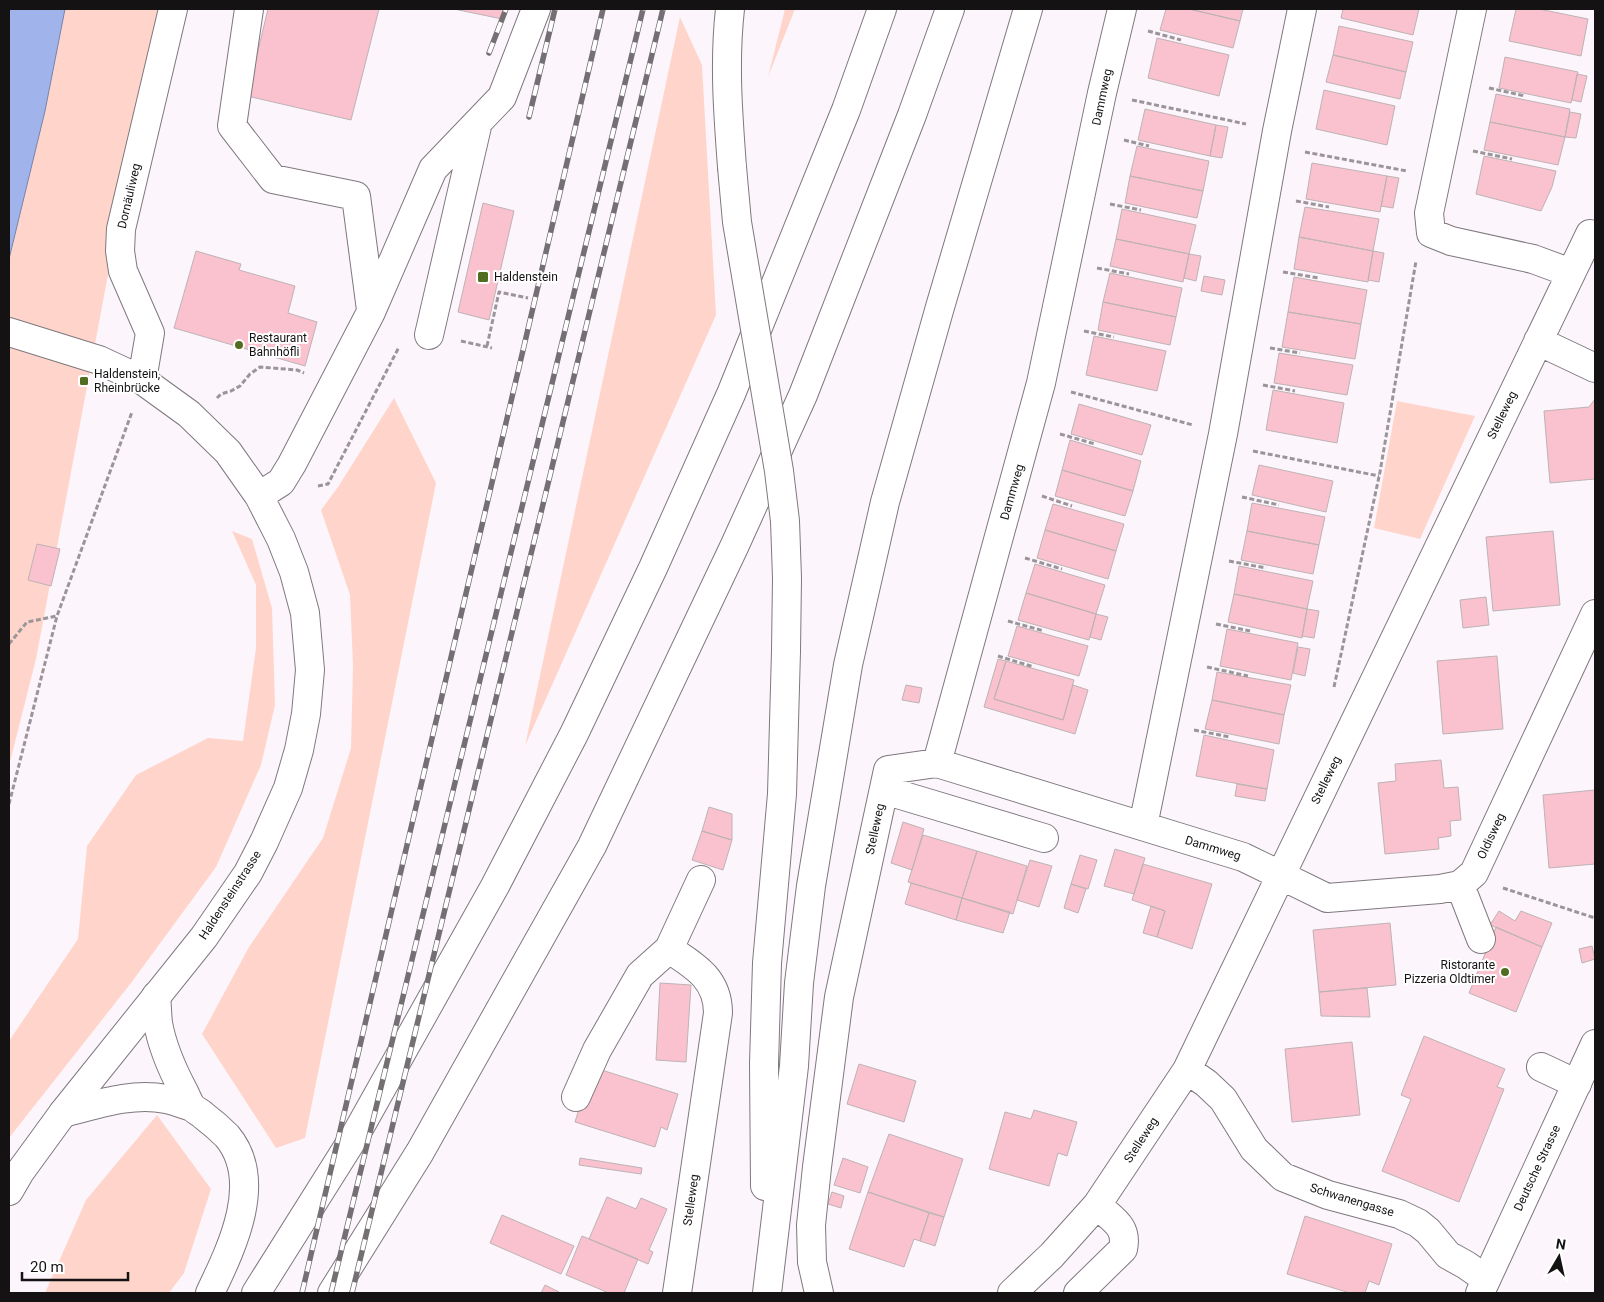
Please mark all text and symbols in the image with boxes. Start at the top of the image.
street label: Dammweg [1089,67,1115,127]
street label: Dornäuliweg [115,162,143,230]
marker: Haldenstein [476,270,490,284]
place label: Haldenstein [494,270,558,284]
place label: Restaurant Bahnhöfli [249,331,307,359]
marker: Restaurant Bahnhöfli [233,339,245,351]
place label: Haldenstein, Rheinbrücke [94,367,160,395]
marker: Haldenstein, Rheinbrücke [78,375,90,387]
street label: Stelleweg [1484,389,1520,441]
street label: Dammweg [997,462,1027,522]
street label: Stelleweg [1308,754,1344,806]
street label: Stelleweg [863,802,887,856]
street label: Oldisweg [1474,811,1508,861]
street label: Dammweg [1183,833,1243,863]
street label: Haldensteinstrasse [196,848,264,942]
place label: Ristorante Pizzeria Oldtimer [1404,958,1495,986]
marker: Ristorante Pizzeria Oldtimer [1499,966,1511,978]
street label: Stelleweg [1121,1114,1161,1166]
street label: Deutsche Strasse [1511,1123,1563,1213]
street label: Stelleweg [680,1173,702,1227]
street label: Schwanengasse [1308,1181,1396,1219]
north arrow [1534,1232,1584,1282]
text: N [1555,1235,1567,1253]
scale bar [22,1250,129,1282]
text: 20 m [30,1258,64,1276]

